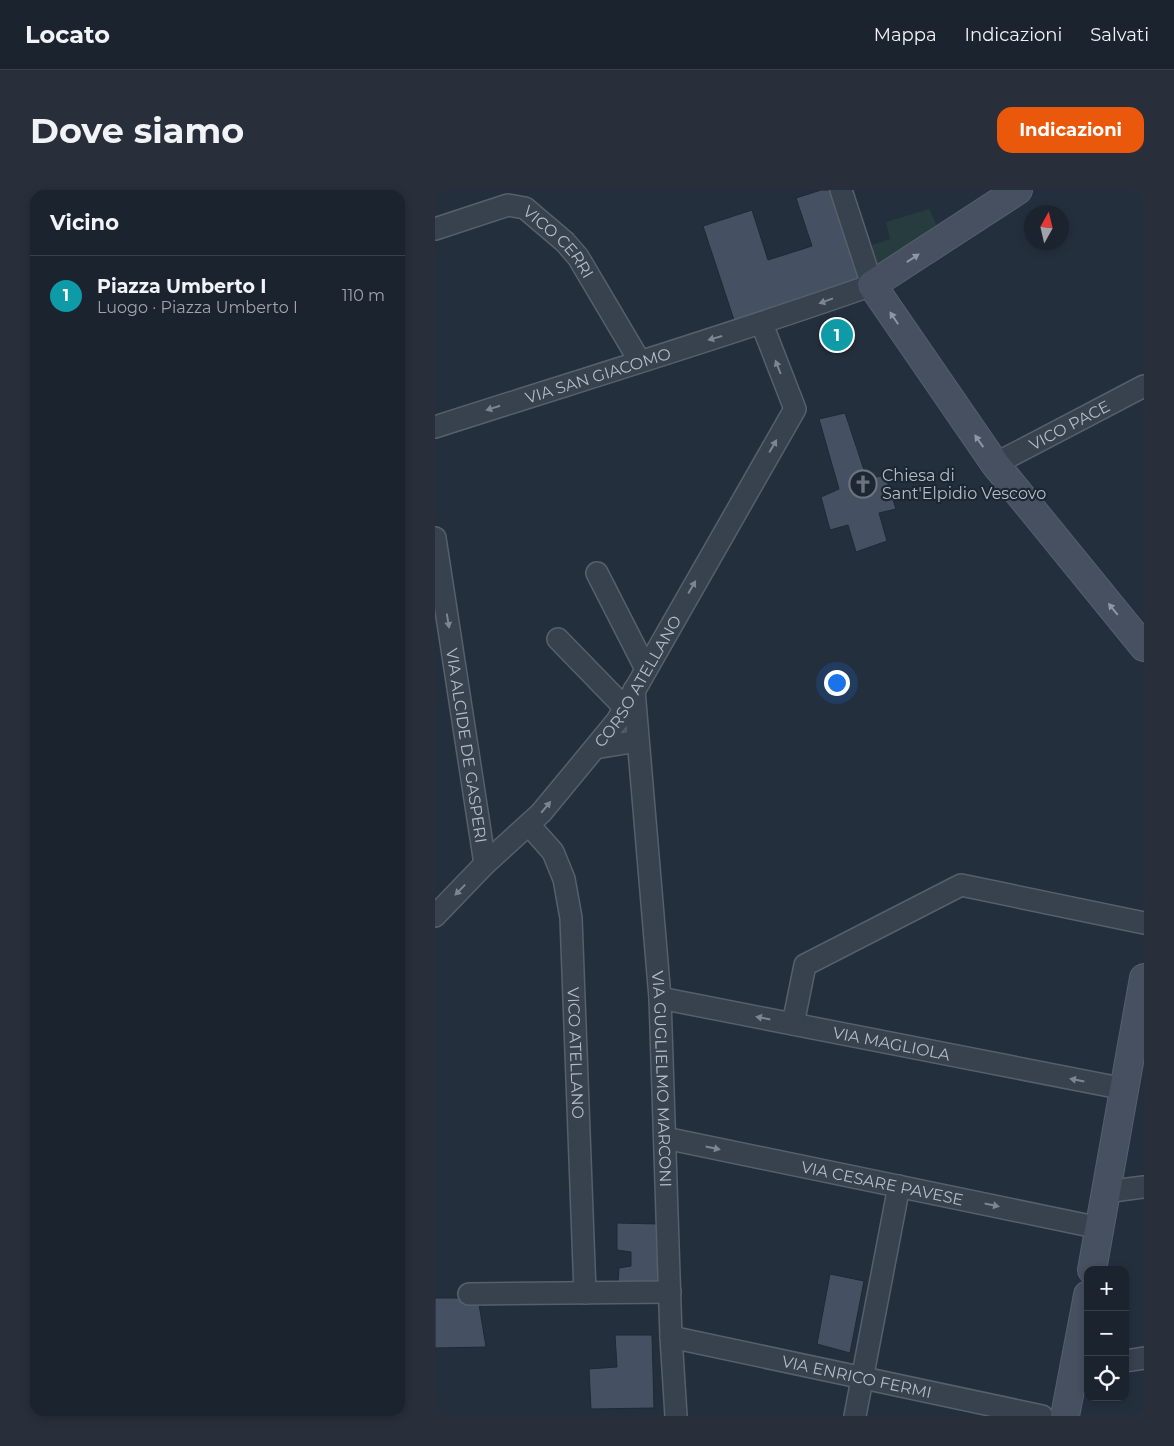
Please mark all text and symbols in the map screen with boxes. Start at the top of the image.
text: Locato [25,20,110,49]
text: Mappa [874,24,937,46]
text: Indicazioni [965,24,1062,46]
text: Salvati [1090,24,1149,46]
button: Indicazioni [997,107,1144,153]
text: Dove siamo [30,109,244,152]
street label: VICO CERRI [519,202,597,282]
north arrow [1024,205,1069,250]
text: Vicino [50,210,119,235]
one-way arrow [906,253,919,263]
text: Piazza Umberto I [97,275,267,298]
text: 1 [63,286,69,305]
text: 110 m [342,286,385,305]
one-way arrow [818,297,833,305]
text: Luogo · Piazza Umberto I [97,298,298,317]
one-way arrow [889,311,899,325]
pin: 1 [821,316,853,354]
one-way arrow [707,335,722,343]
street label: VIA SAN GIACOMO [523,344,673,408]
one-way arrow [774,359,781,374]
street label: VICO PACE [1026,397,1113,454]
one-way arrow [486,405,501,413]
one-way arrow [974,434,984,448]
one-way arrow [769,439,778,452]
place label: Chiesa di Sant'Elpidio Vescovo [882,466,1046,503]
church icon: Chiesa di Sant'Elpidio Vescovo [848,469,878,499]
one-way arrow [688,580,697,593]
one-way arrow [1108,603,1119,616]
street label: CORSO ATELLANO [591,612,685,751]
one-way arrow [444,614,452,630]
street label: VIA ALCIDE DE GASPERI [442,647,491,844]
your location [824,670,850,696]
one-way arrow [540,801,551,814]
one-way arrow [454,884,466,896]
street label: VIA GUGLIELMO MARCONI [648,970,675,1187]
street label: VICO ATELLANO [564,987,587,1119]
one-way arrow [754,1014,770,1022]
street label: VIA MAGLIOLA [831,1023,952,1065]
one-way arrow [1069,1076,1085,1084]
one-way arrow [705,1144,721,1152]
street label: VIA CESARE PAVESE [799,1157,965,1210]
one-way arrow [984,1202,1000,1210]
map controls [1084,1266,1129,1401]
button: + [1084,1266,1129,1311]
button: − [1084,1311,1129,1356]
street label: VIA ENRICO FERMI [780,1352,933,1402]
button: locate [1084,1356,1129,1401]

